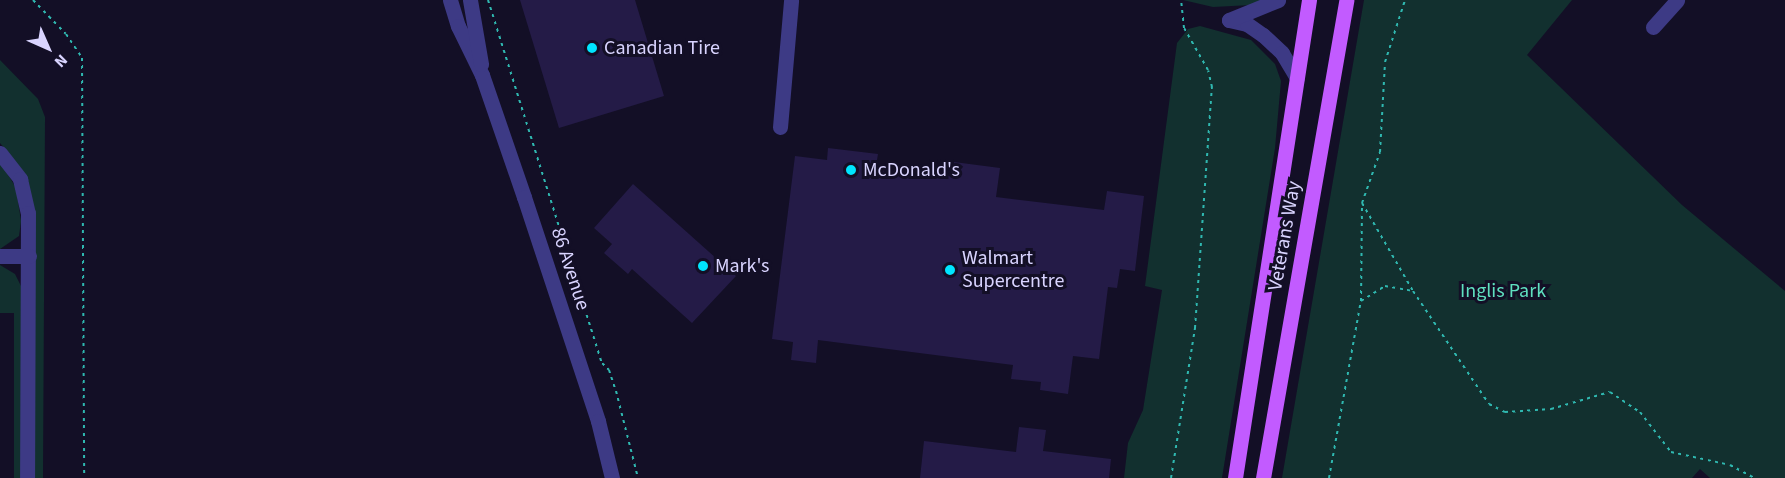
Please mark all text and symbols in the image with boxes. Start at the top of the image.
north arrow [18,18,78,78]
place label: Canadian Tire [604,36,720,60]
marker: Canadian Tire [585,41,599,55]
text: N [49,49,72,72]
place label: McDonald's [863,158,960,182]
marker: McDonald's [844,163,858,177]
street label: Veterans Way [1264,179,1306,293]
street label: 86 Avenue [545,225,595,313]
place label: Walmart Supercentre [962,246,1064,293]
place label: Mark's [715,254,769,278]
marker: Mark's [696,259,710,273]
marker: Walmart Supercentre [943,263,957,277]
park label: Inglis Park [1460,279,1546,303]

